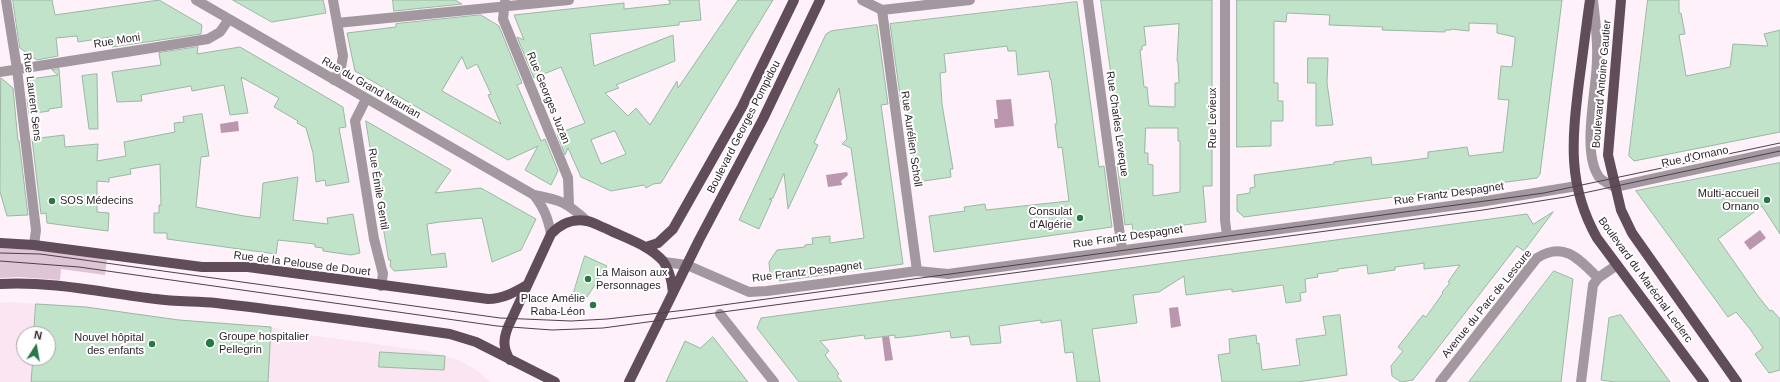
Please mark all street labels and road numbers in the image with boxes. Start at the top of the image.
street label: Boulevard Antoine Gautier [1590,19,1614,149]
street label: Rue Moni [93,31,141,51]
street label: Rue Georges Juzan [524,50,572,146]
street label: Rue Laurent Sens [20,52,44,142]
street label: Rue du Grand Maurian [319,54,423,122]
street label: Boulevard Georges Pompidou [705,58,783,196]
street label: Rue Charles Leveque [1103,70,1131,178]
street label: Rue Levieux [1206,87,1220,149]
street label: Rue Aurélien Scholl [898,90,924,188]
street label: Rue d'Ornano [1660,143,1730,171]
street label: Rue Émile Gentil [365,147,391,231]
street label: Rue Frantz Despagnet [1393,180,1505,208]
street label: Boulevard du Maréchal Leclerc [1595,215,1695,345]
street label: Rue Frantz Despagnet [1072,223,1184,251]
street label: Avenue du Parc de Lescure [1439,247,1535,361]
street label: Rue de la Pelouse de Douet [233,249,371,279]
street label: Rue Frantz Despagnet [751,259,863,285]

